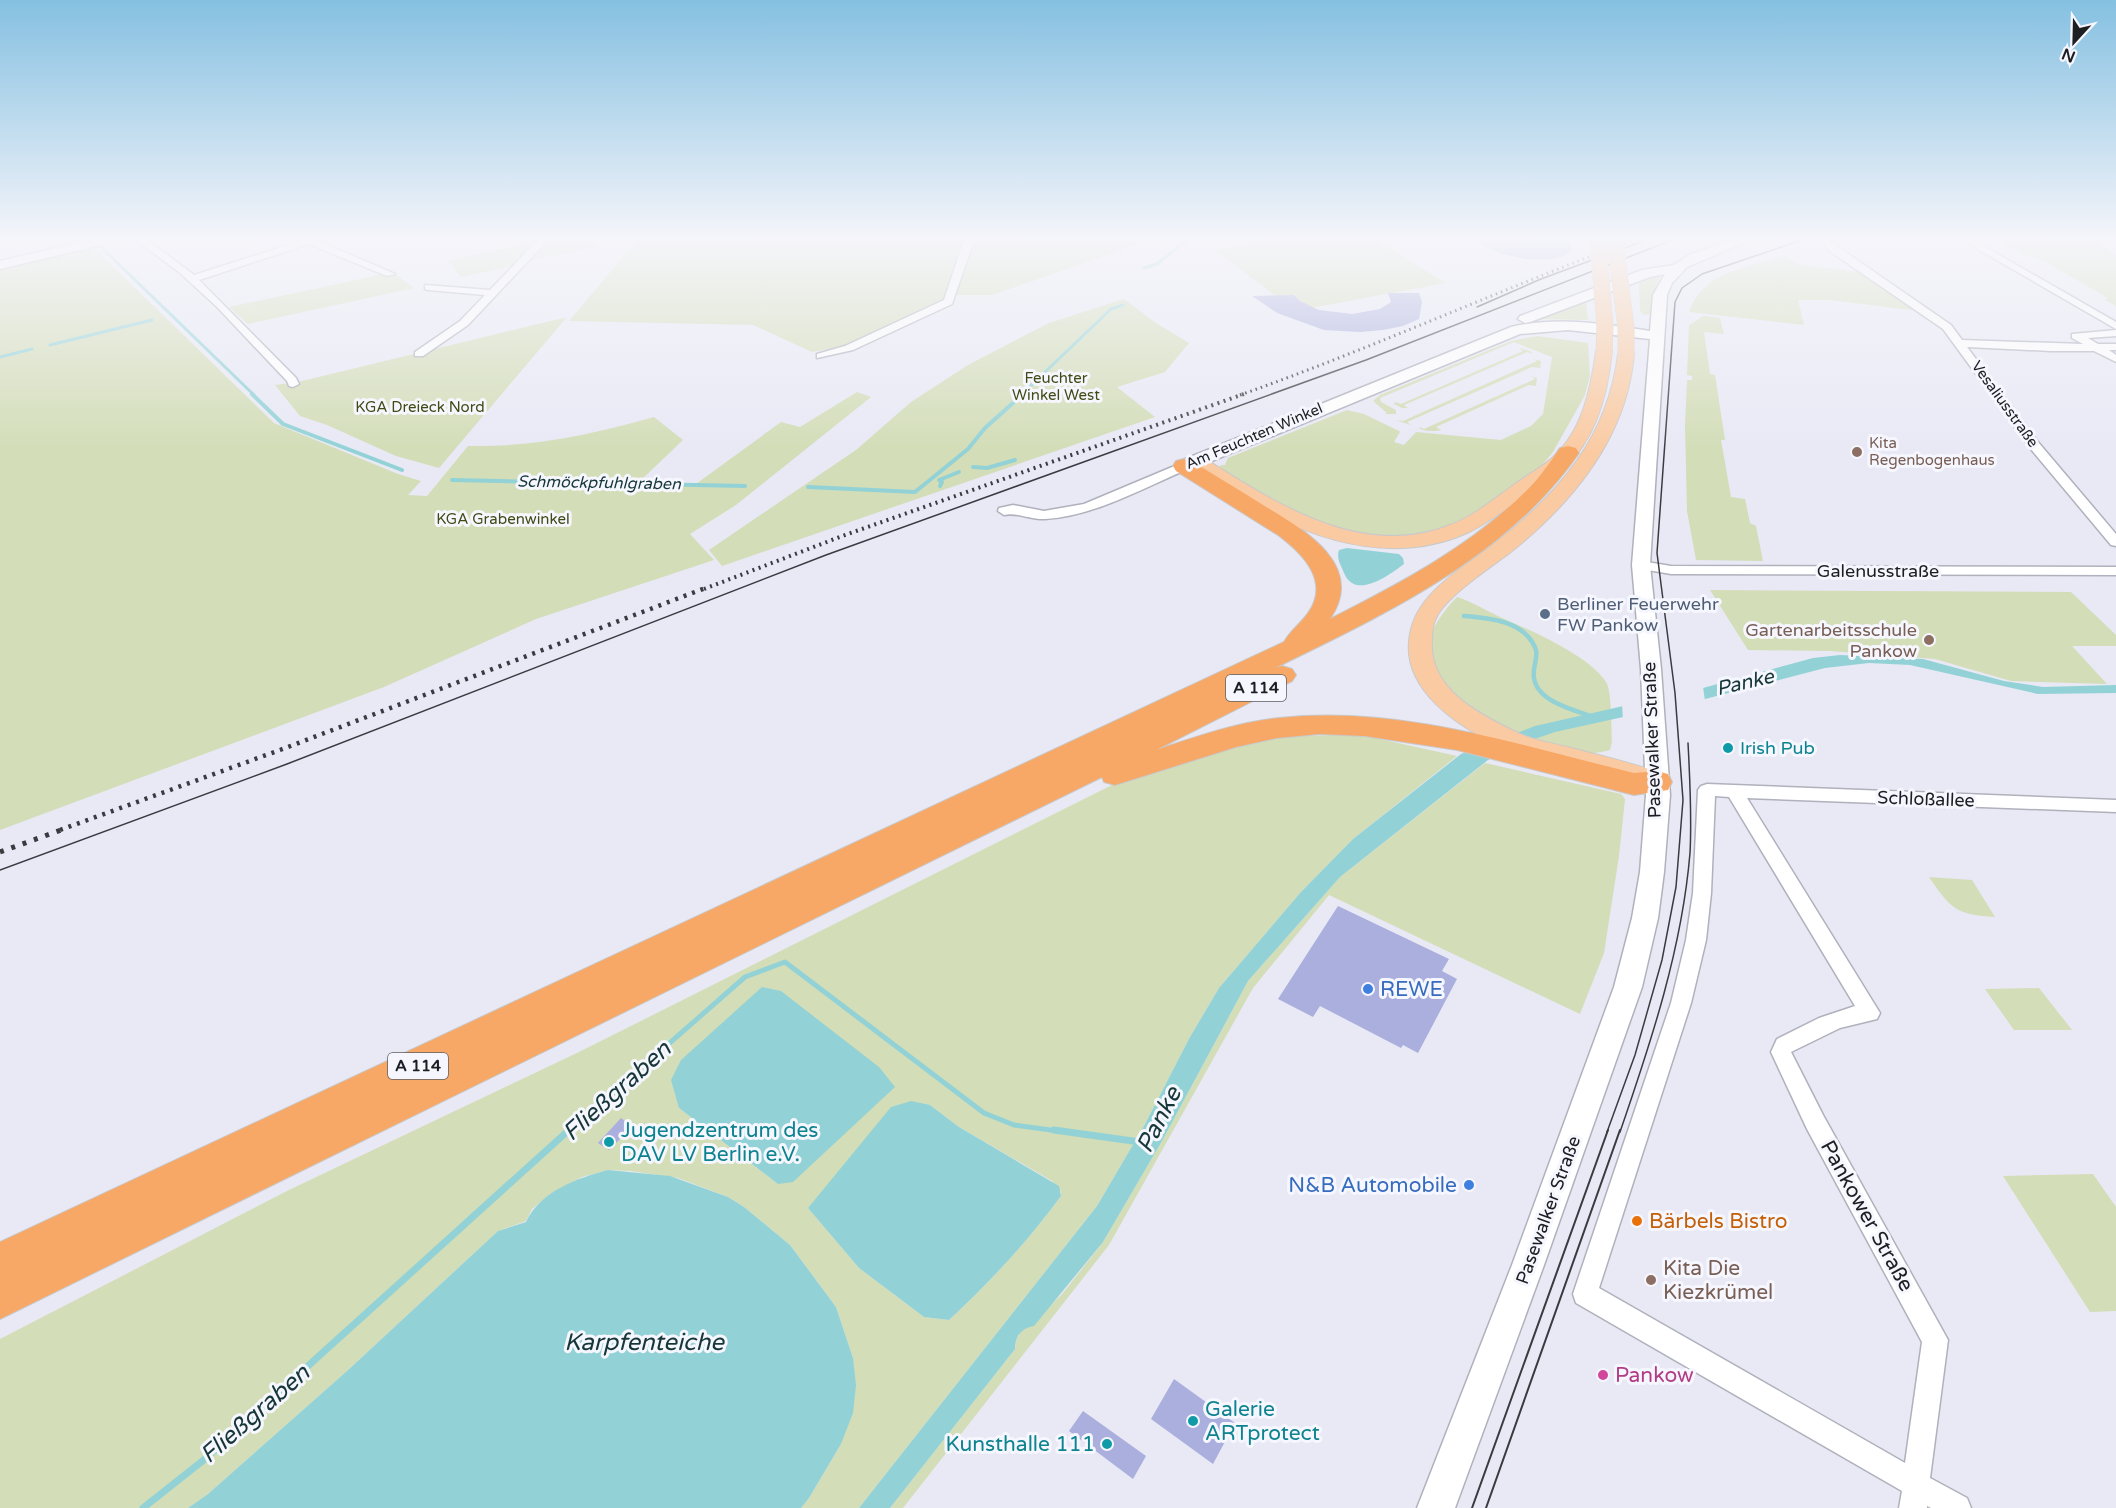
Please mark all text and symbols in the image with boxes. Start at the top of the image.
north arrow [2044,12,2104,72]
text: N [2059,43,2078,67]
street label: Vesaliusstraße [1968,357,2042,451]
park label: Feuchter Winkel West [1012,369,1100,404]
park label: KGA Dreieck Nord [355,398,485,416]
street label: Am Feuchten Winkel [1183,399,1325,473]
place label: Kita Regenbogenhaus [1869,434,1995,469]
marker: Kita Regenbogenhaus [1850,445,1864,459]
water label: Schmöckpfuhlgraben [517,472,682,494]
park label: KGA Grabenwinkel [436,510,570,528]
street label: Galenusstraße [1817,560,1939,582]
place label: Berliner Feuerwehr FW Pankow [1557,593,1719,636]
marker: Berliner Feuerwehr FW Pankow [1538,607,1552,621]
place label: Gartenarbeitsschule Pankow [1745,619,1917,662]
marker: Gartenarbeitsschule Pankow [1922,633,1936,647]
street label: Pasewalker Straße [1638,661,1666,819]
water label: Panke [1714,664,1778,701]
road number: A 114 [1226,675,1286,701]
place label: Irish Pub [1740,737,1815,759]
marker: Irish Pub [1721,741,1735,755]
street label: Schloßallee [1877,786,1975,812]
place label: REWE [1380,977,1443,1002]
marker: REWE [1361,982,1375,996]
water label: Fließgraben [557,1034,678,1147]
road number: A 114 [388,1053,448,1079]
water label: Panke [1130,1081,1188,1158]
place label: Jugendzentrum des DAV LV Berlin e.V. [621,1118,818,1167]
street label: Pasewalker Straße [1511,1133,1585,1287]
marker: Jugendzentrum des DAV LV Berlin e.V. [602,1135,616,1149]
street label: Pankower Straße [1815,1136,1919,1296]
place label: N&B Automobile [1288,1173,1457,1198]
marker: N&B Automobile [1462,1178,1476,1192]
place label: Bärbels Bistro [1649,1209,1787,1234]
marker: Bärbels Bistro [1630,1214,1644,1228]
place label: Kita Die Kiezkrümel [1663,1256,1773,1305]
marker: Kita Die Kiezkrümel [1644,1273,1658,1287]
water label: Karpfenteiche [564,1328,725,1357]
water label: Fließgraben [194,1358,317,1469]
place label: Pankow [1615,1363,1694,1388]
marker: Pankow [1596,1368,1610,1382]
place label: Galerie ARTprotect [1205,1397,1320,1446]
marker: Galerie ARTprotect [1186,1414,1200,1428]
place label: Kunsthalle 111 [945,1432,1095,1457]
marker: Kunsthalle 111 [1100,1437,1114,1451]

